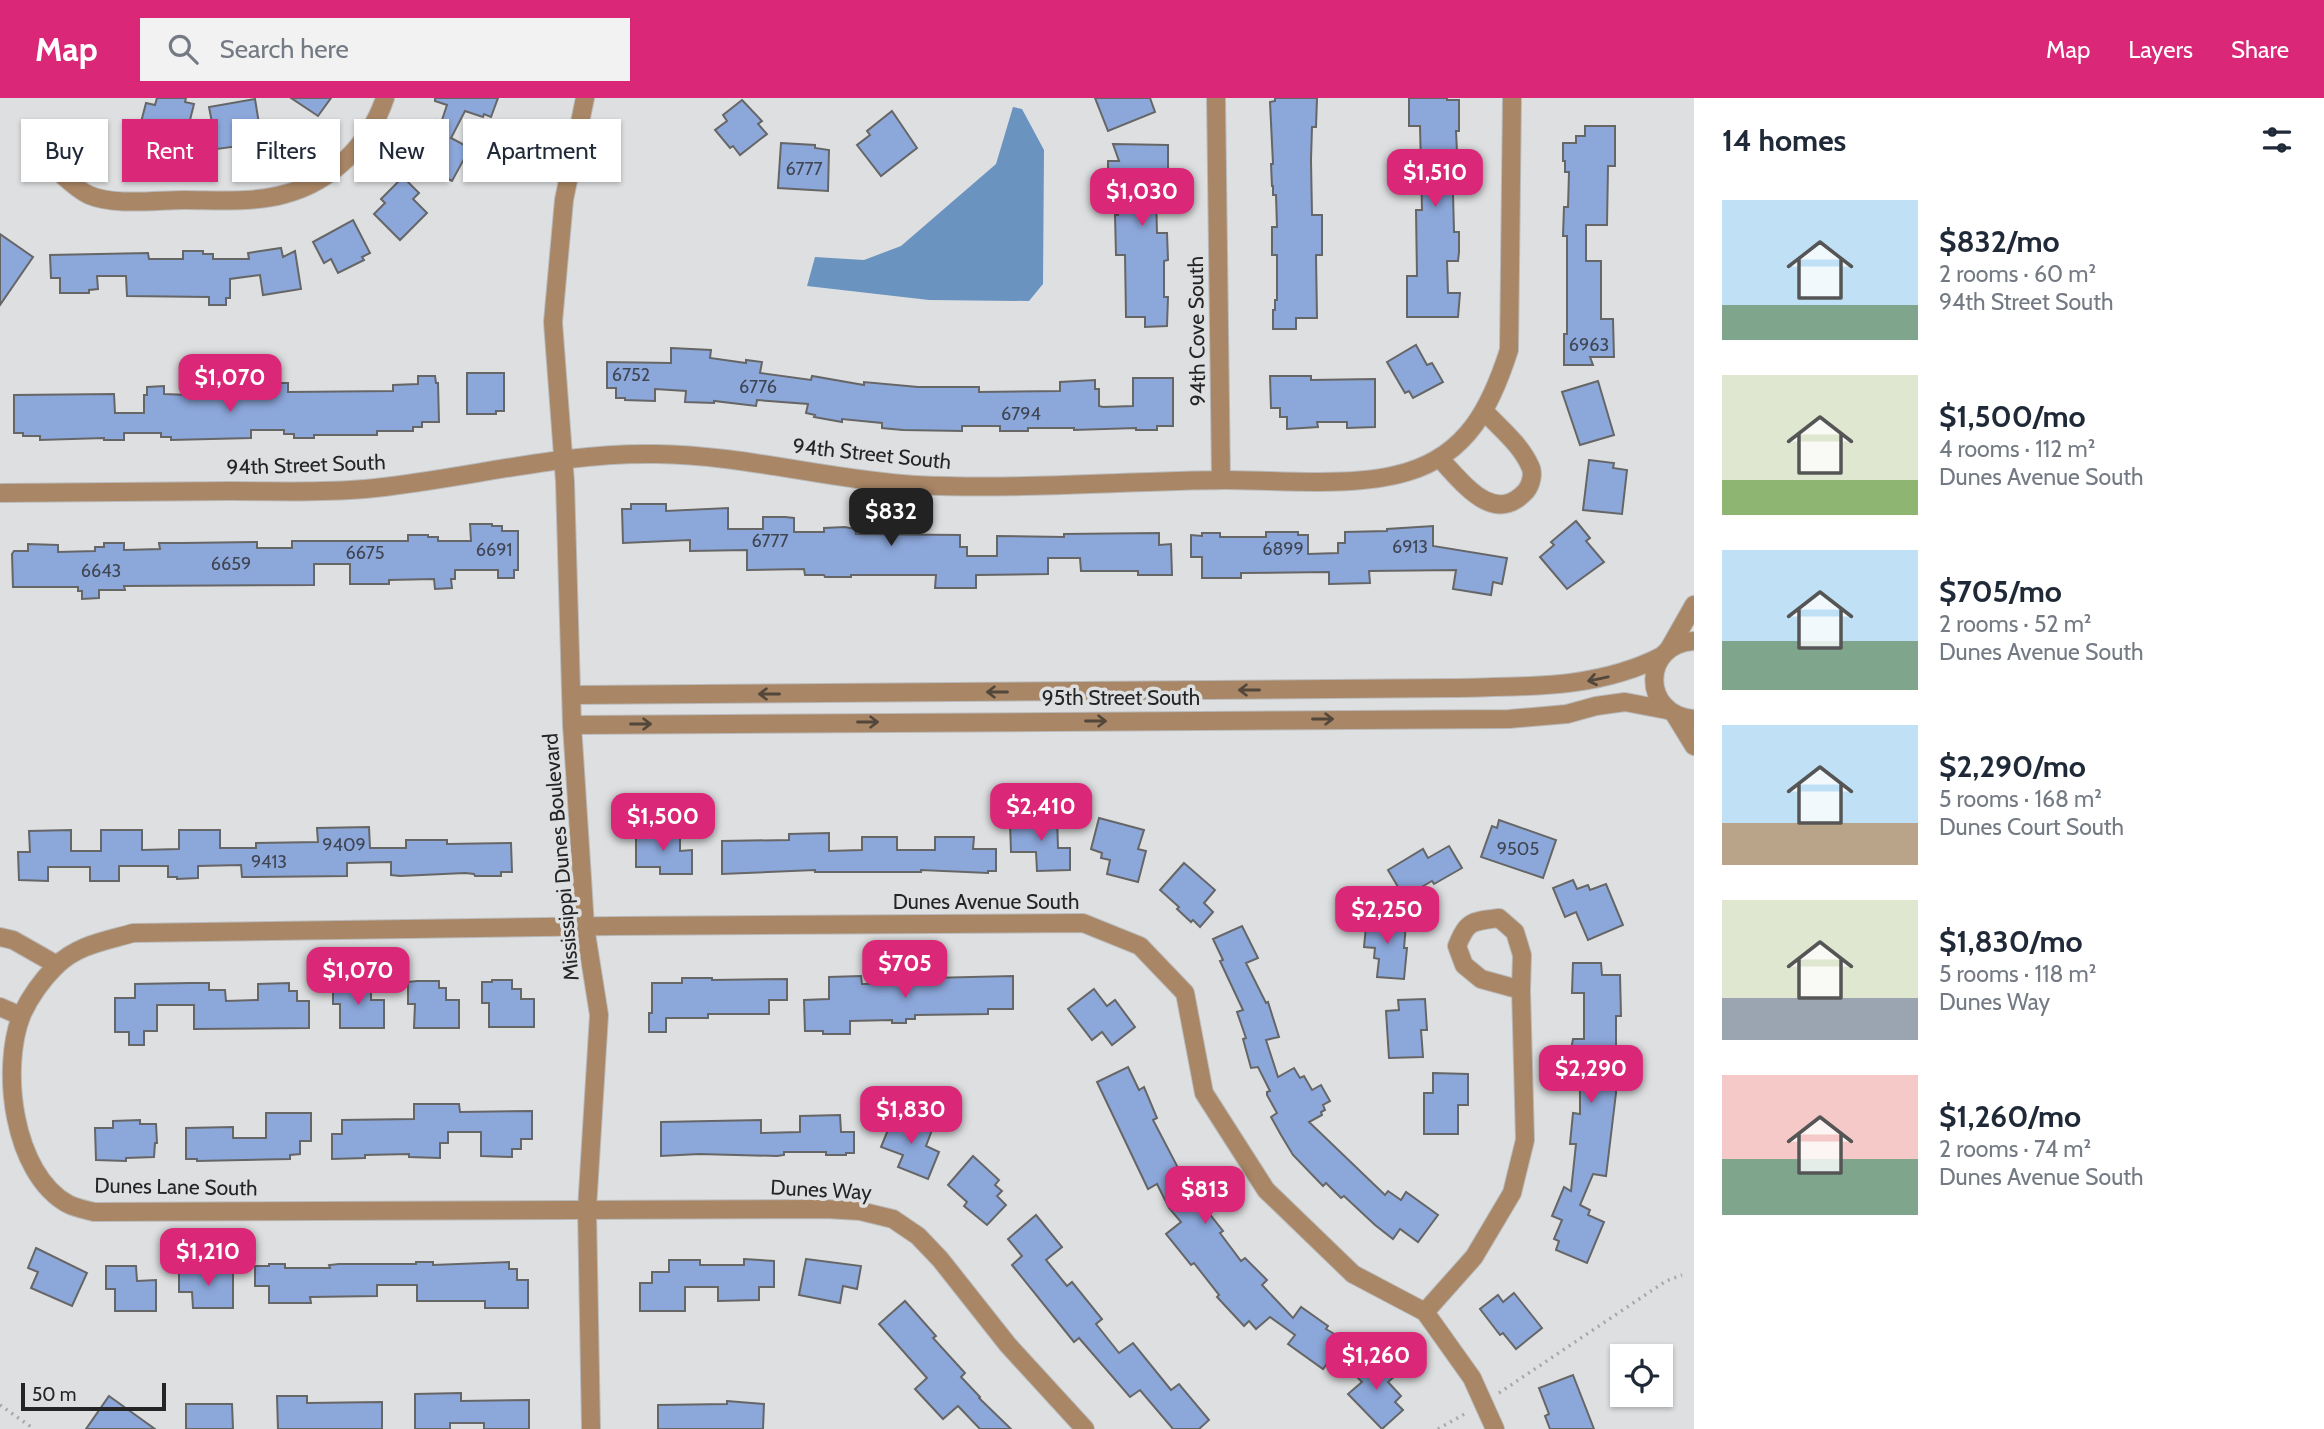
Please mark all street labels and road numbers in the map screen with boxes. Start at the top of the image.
street label: 94th Cove South [1183,256,1210,406]
street label: 94th Street South [792,433,953,474]
street label: 94th Street South [226,449,386,480]
street label: 95th Street South [1042,685,1200,710]
street label: Mississippi Dunes Boulevard [537,732,584,982]
street label: Dunes Avenue South [893,889,1079,914]
street label: Dunes Lane South [94,1173,258,1200]
street label: Dunes Way [770,1174,873,1205]

